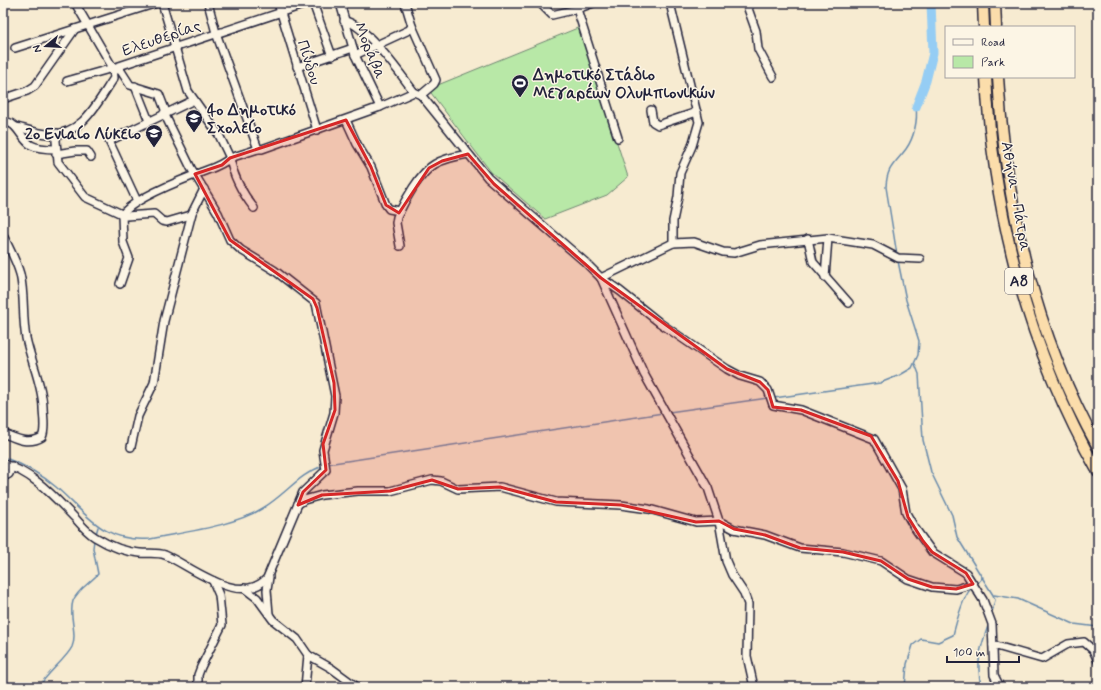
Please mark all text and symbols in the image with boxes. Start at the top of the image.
street label: Ελευθερίας [119,15,204,62]
street label: Μοράβα [349,19,391,82]
north arrow [26,26,66,66]
legend [945,26,1075,78]
text: Road [981,35,1005,51]
street label: Πίνδου [291,37,326,88]
text: N [30,43,45,54]
text: Park [981,55,1005,71]
place label: Δημοτικό Στάδιο Μεγαρέων Ολυμπιονικών [532,65,715,104]
sports icon: Δημοτικό Στάδιο Μεγαρέων Ολυμπιονικών [510,73,530,98]
place label: 4ο Δημοτικό Σχολείο [207,100,296,139]
school or university icon: 4ο Δημοτικό Σχολείο [184,108,204,133]
school or university icon: 2ο Ενιαίο Λύκειο [144,123,164,148]
place label: 2ο Ενιαίο Λύκειο [25,124,141,145]
street label: Αθήνα - Πάτρα [996,140,1036,253]
road number: Α8 [1005,268,1033,294]
scale bar [947,638,1019,664]
text: 100 m [953,645,985,661]

